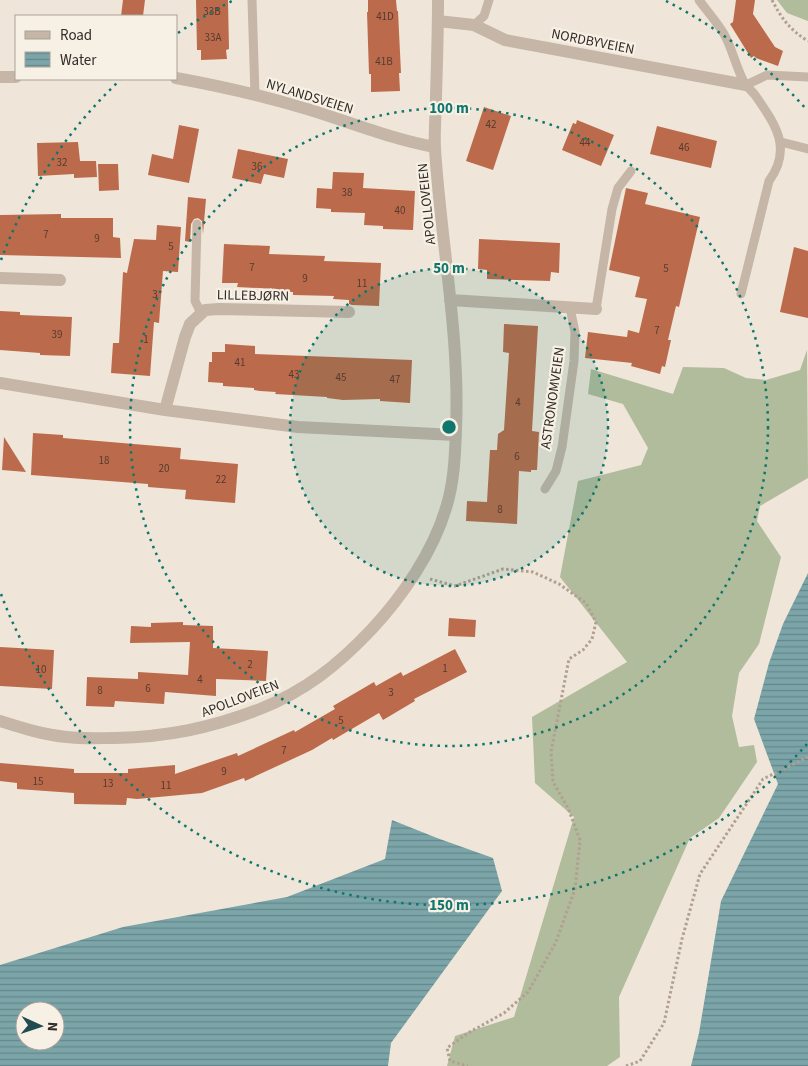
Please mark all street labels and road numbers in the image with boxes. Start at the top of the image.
street label: NORDBYVEIEN [550,24,636,60]
street label: NYLANDSVEIEN [264,74,356,120]
street label: APOLLOVEIEN [413,162,441,246]
street label: LILLEBJØRN [217,285,289,307]
street label: ASTRONOMVEIEN [536,346,570,450]
street label: APOLLOVEIEN [199,675,282,723]

